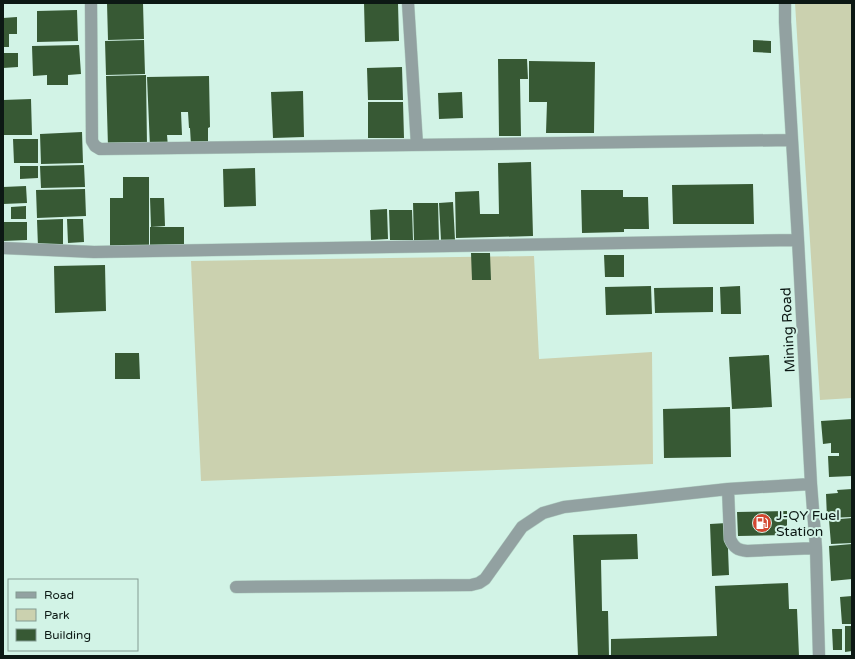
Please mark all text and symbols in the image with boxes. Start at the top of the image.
street label: Mining Road [777,287,799,373]
place label: J-QY Fuel Station [776,507,840,540]
fuel station icon: J-QY Fuel Station [751,512,773,534]
legend [8,579,138,651]
text: Road [44,588,74,602]
text: Park [44,608,70,622]
text: Building [44,628,91,642]

